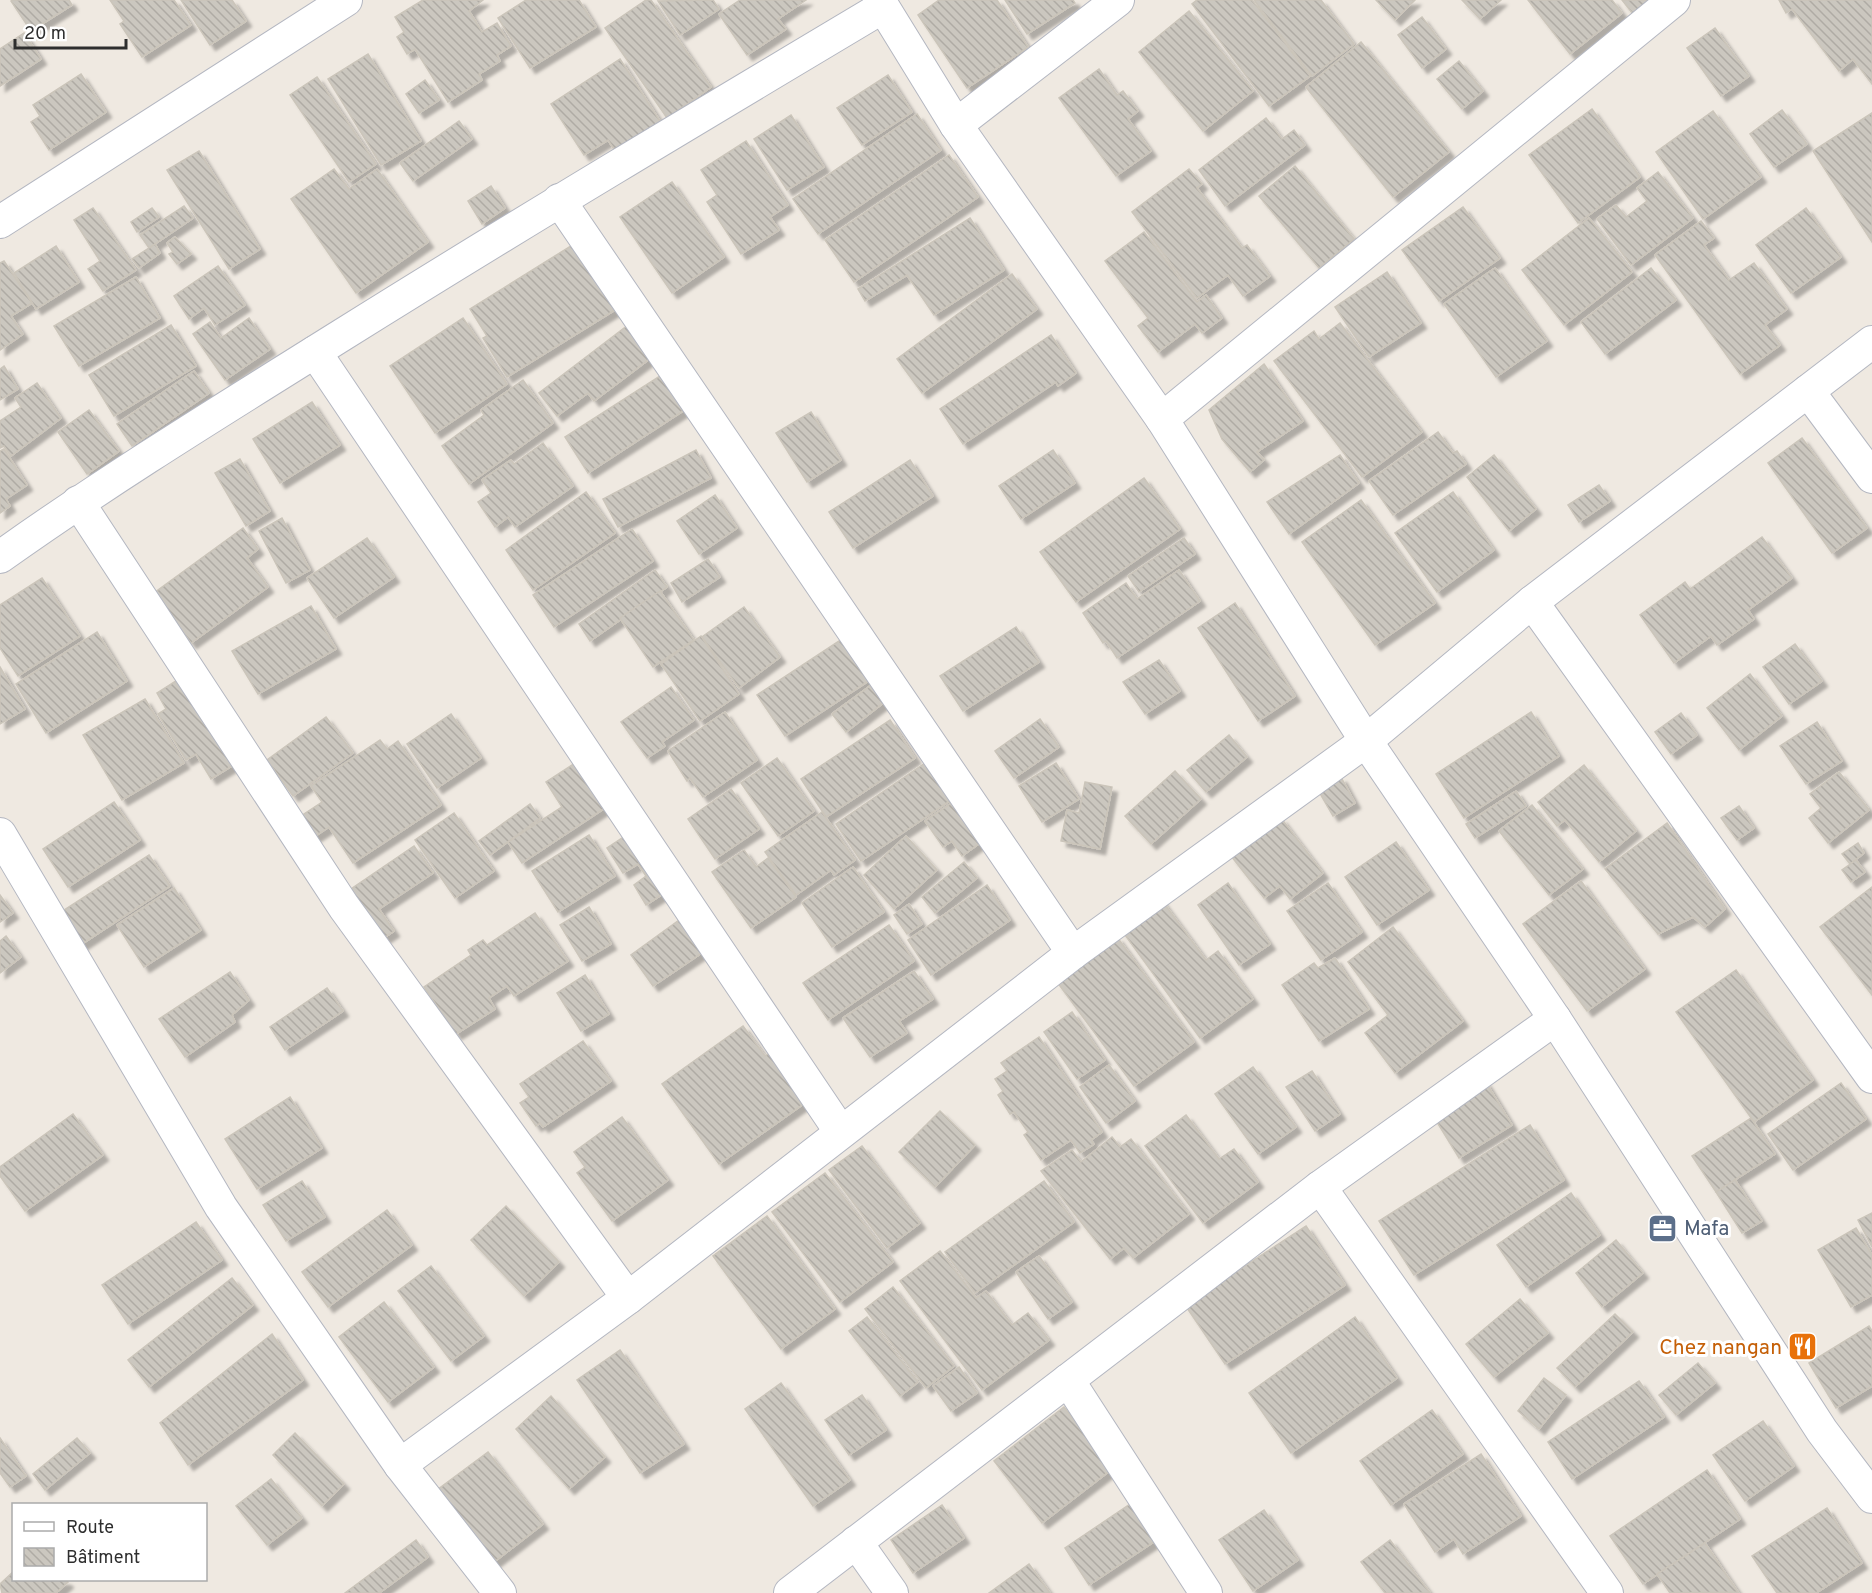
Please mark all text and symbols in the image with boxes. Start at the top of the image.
scale bar [15,12,126,50]
text: 20 m [24,23,66,46]
office icon: Mafa [1647,1212,1679,1244]
place label: Mafa [1684,1216,1729,1243]
restaurant icon: Chez nangan [1787,1331,1819,1363]
place label: Chez nangan [1659,1335,1782,1362]
legend [12,1503,207,1581]
text: Route [66,1517,114,1540]
text: Bâtiment [66,1547,140,1570]

